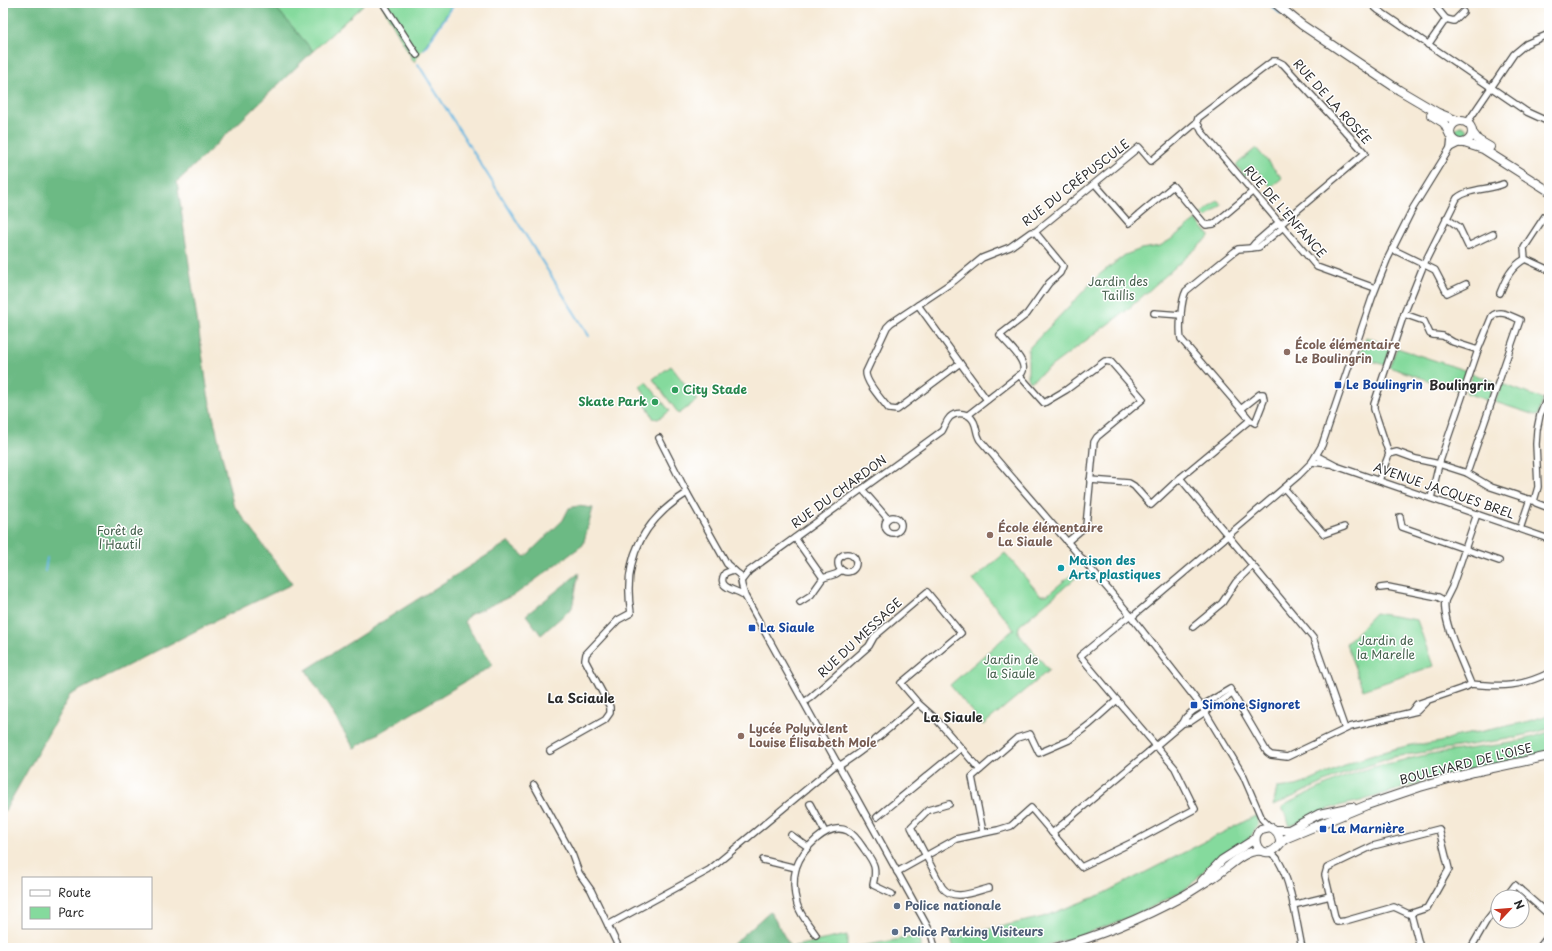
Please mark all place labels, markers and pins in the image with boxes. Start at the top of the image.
place label: École élémentaire Le Boulingrin [1295,335,1400,367]
marker: École élémentaire Le Boulingrin [1282,347,1292,357]
place label: Le Boulingrin [1346,375,1423,393]
place label: City Stade [683,380,747,398]
marker: Le Boulingrin [1333,380,1343,390]
marker: City Stade [670,385,680,395]
place label: Skate Park [578,392,647,410]
marker: Skate Park [650,397,660,407]
place label: École élémentaire La Siaule [998,518,1103,550]
marker: École élémentaire La Siaule [985,530,995,540]
place label: Maison des Arts plastiques [1068,551,1161,583]
marker: Maison des Arts plastiques [1056,563,1066,573]
place label: La Siaule [760,618,815,636]
marker: La Siaule [747,623,757,633]
place label: Simone Signoret [1202,695,1300,713]
marker: Simone Signoret [1189,700,1199,710]
place label: Lycée Polyvalent Louise Élisabeth Mole [749,719,877,751]
marker: Lycée Polyvalent Louise Élisabeth Mole [736,731,746,741]
place label: La Marnière [1331,819,1405,837]
marker: La Marnière [1318,824,1328,834]
place label: Police nationale [905,896,1001,914]
marker: Police nationale [892,901,902,911]
place label: Police Parking Visiteurs [903,922,1044,940]
marker: Police Parking Visiteurs [890,927,900,937]

